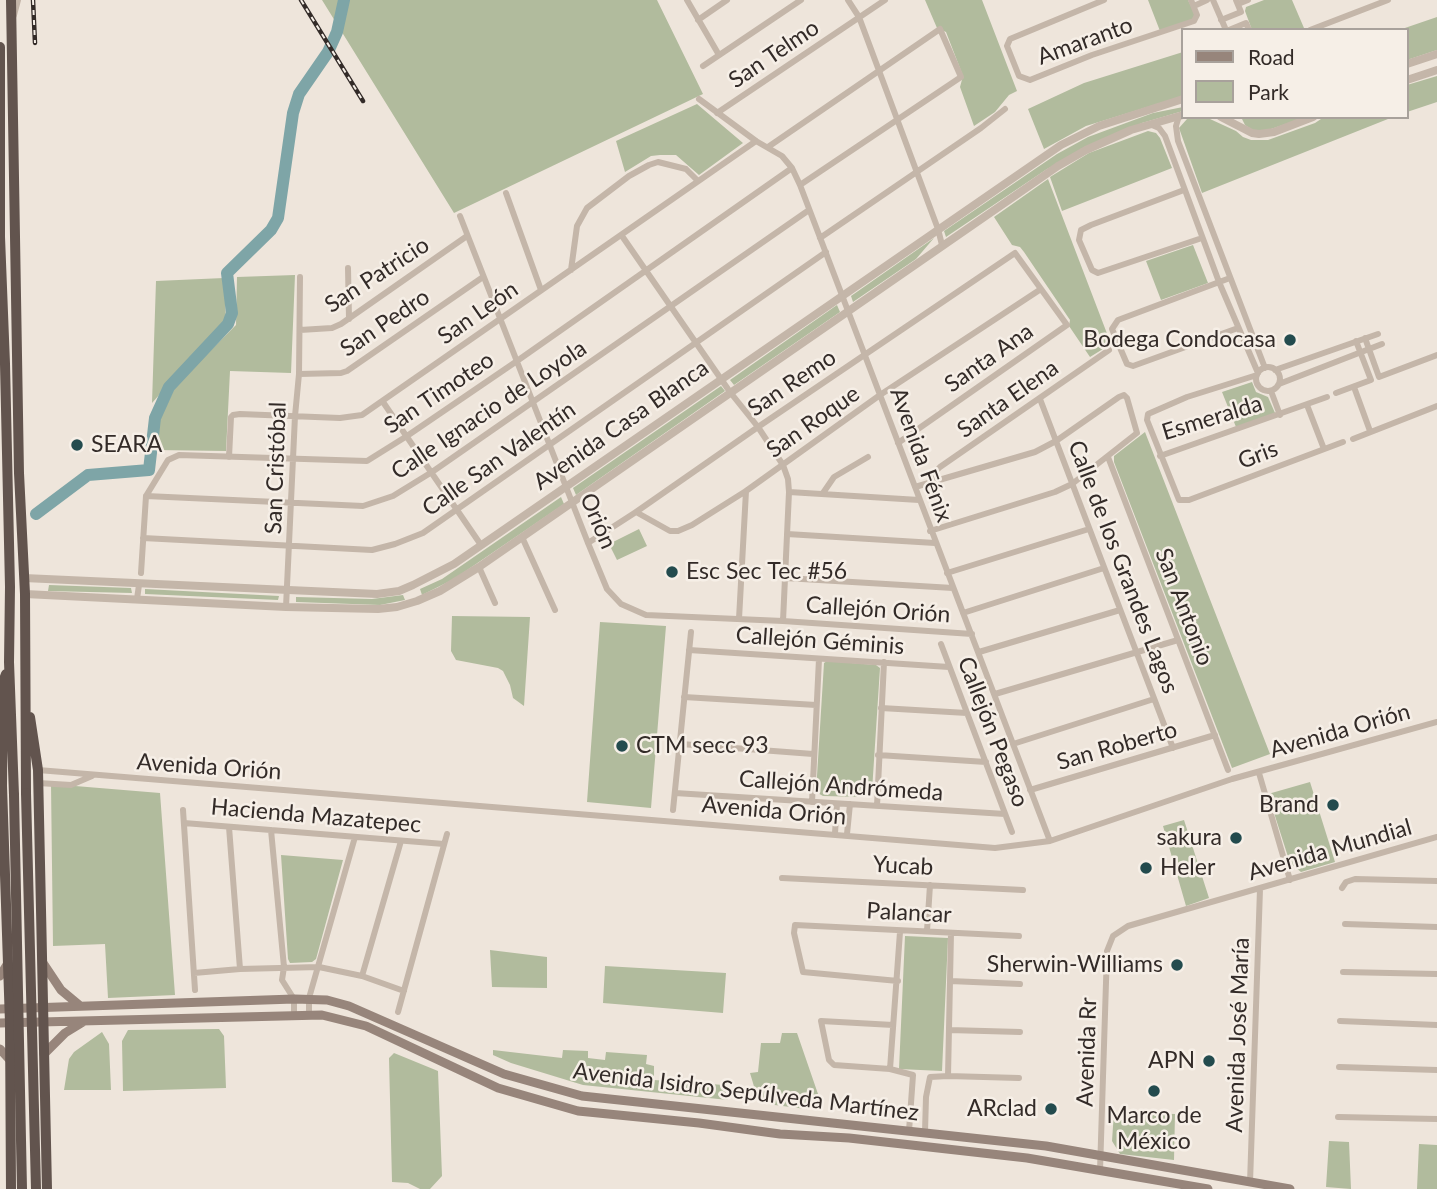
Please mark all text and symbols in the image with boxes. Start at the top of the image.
street label: Amaranto [1034,11,1136,71]
street label: San Telmo [724,14,824,94]
legend [1182,28,1409,119]
text: Road [1248,44,1295,69]
text: Park [1248,79,1289,104]
street label: San Patricio [320,231,434,319]
street label: San León [433,275,523,351]
street label: San Pedro [335,283,435,363]
street label: Santa Ana [939,318,1039,398]
place label: Bodega Condocasa [1083,326,1276,354]
marker: Bodega Condocasa [1282,332,1298,348]
street label: Calle Ignacio de Loyola [386,334,592,486]
street label: San Remo [743,344,841,422]
street label: San Timoteo [379,346,499,440]
street label: Avenida Casa Blanca [528,354,714,496]
street label: Santa Elena [952,354,1064,444]
street label: San Roque [761,380,865,464]
street label: Avenida Fénix [884,384,958,526]
street label: Esmeralda [1158,390,1266,446]
street label: Calle San Valentín [417,396,581,522]
street label: San Cristóbal [260,401,292,535]
place label: SEARA [91,431,162,459]
street label: Gris [1234,435,1282,475]
marker: SEARA [69,437,85,453]
street label: Calle de los Grandes Lagos [1062,437,1184,697]
street label: Orión [574,489,622,553]
street label: San Antonio [1149,545,1219,669]
place label: Esc Sec Tec #56 [686,558,847,586]
marker: Esc Sec Tec #56 [664,564,680,580]
street label: Callejón Orión [805,591,951,629]
street label: Callejón Géminis [735,621,905,661]
street label: Callejón Pegaso [952,653,1034,811]
street label: Avenida Orión [1267,698,1413,764]
street label: San Roberto [1054,716,1180,776]
place label: CTM secc 93 [636,732,769,760]
marker: CTM secc 93 [614,738,630,754]
street label: Avenida Orión [136,748,282,786]
street label: Callejón Andrómeda [738,765,944,807]
street label: Avenida Orión [701,791,847,831]
place label: Brand [1259,791,1319,819]
street label: Hacienda Mazatepec [210,793,422,839]
marker: Brand [1325,797,1341,813]
street label: Avenida Mundial [1245,813,1415,887]
place label: sakura [1156,824,1222,852]
marker: sakura [1228,830,1244,846]
street label: Yucab [872,851,934,881]
place label: Heler [1160,854,1215,882]
marker: Heler [1138,860,1154,876]
street label: Palancar [866,897,952,929]
street label: Avenida José María [1221,937,1255,1133]
place label: Sherwin-Williams [987,951,1163,979]
marker: Sherwin-Williams [1169,957,1185,973]
street label: Avenida Rr [1071,997,1103,1107]
place label: APN [1148,1047,1195,1075]
marker: APN [1201,1053,1217,1069]
street label: Avenida Isidro Sepúlveda Martínez [572,1057,920,1127]
marker: Marco de México [1146,1083,1162,1099]
place label: ARclad [967,1095,1037,1123]
marker: ARclad [1043,1101,1059,1117]
place label: Marco de México [1106,1102,1202,1156]

